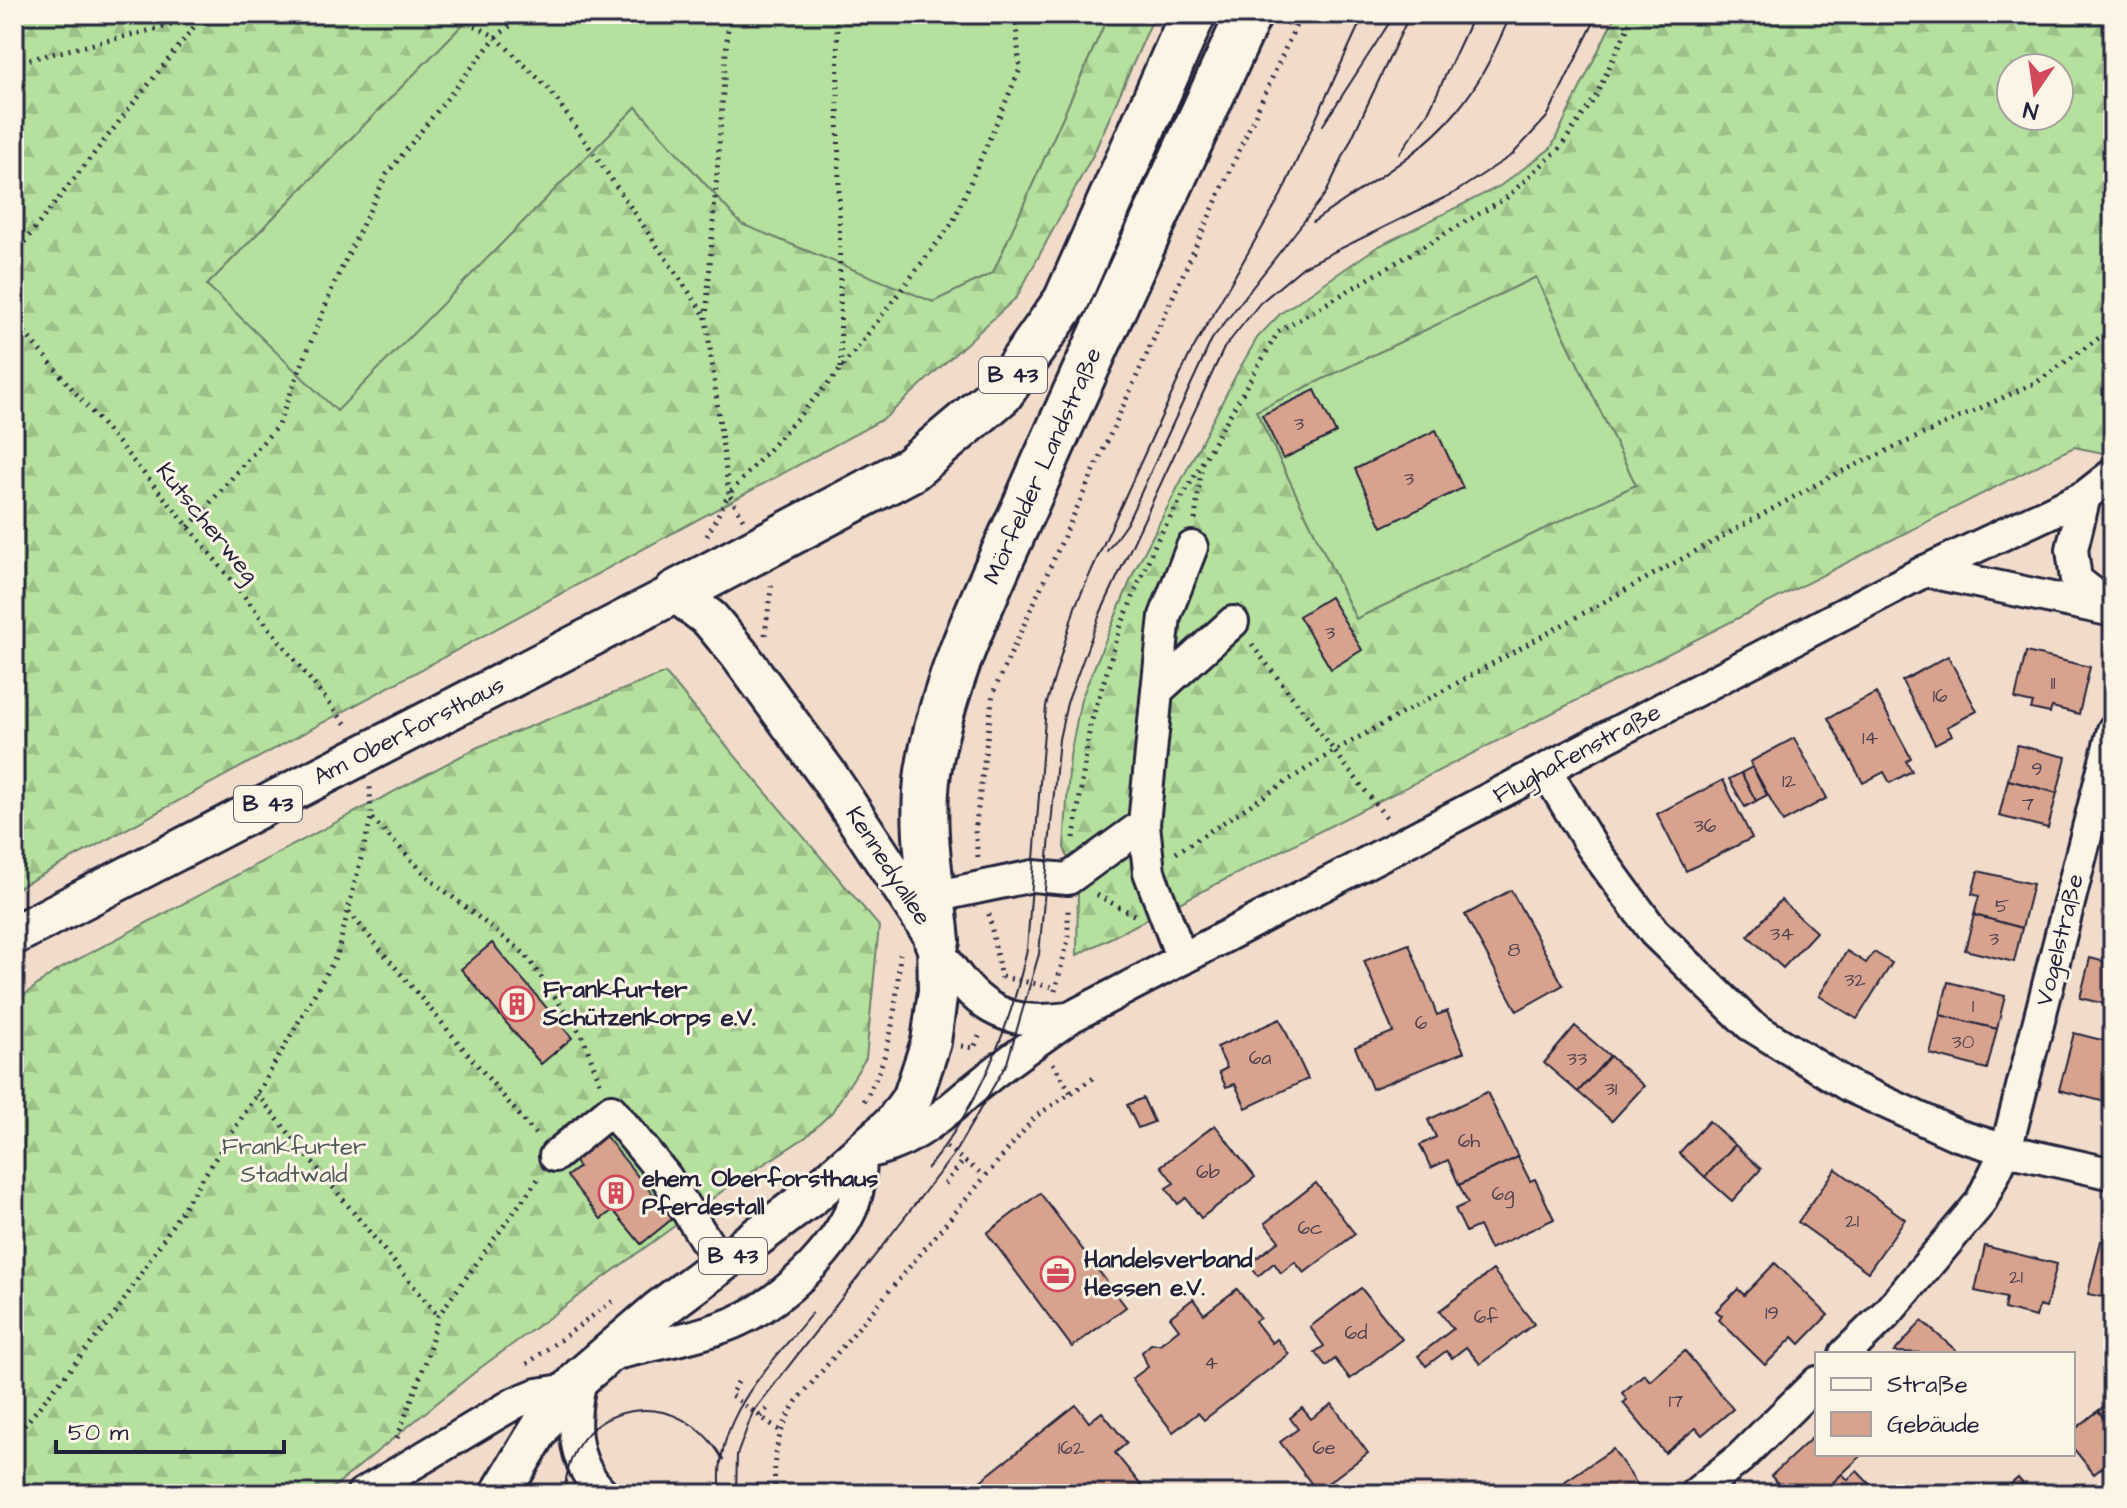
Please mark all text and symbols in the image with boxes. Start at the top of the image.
north arrow [1995,52,2075,132]
text: N [2020,93,2041,127]
street label: Mörfelder Landstraße [975,342,1111,590]
road number: B 43 [979,357,1047,393]
house number: 3 [1294,410,1304,438]
street label: Kutscherweg [147,455,266,591]
house number: 3 [1404,465,1414,493]
house number: 3 [1325,619,1335,647]
street label: Am Oberforsthaus [307,668,511,794]
house number: 11 [2050,669,2056,697]
house number: 16 [1932,682,1948,710]
street label: Flughafenstraße [1487,695,1667,813]
house number: 14 [1862,724,1878,752]
house number: 9 [2031,755,2043,783]
house number: 12 [1782,767,1797,795]
road number: B 43 [234,786,302,822]
house number: 7 [2022,790,2034,818]
street label: Kennedyallee [836,800,939,933]
house number: 36 [1694,812,1717,840]
street label: Vogelstraße [2027,870,2094,1010]
house number: 5 [1995,892,2009,920]
house number: 34 [1770,920,1794,948]
house number: 3 [1989,925,1999,953]
house number: 8 [1508,936,1521,964]
house number: 32 [1844,966,1866,994]
place label: Frankfurter Schützenkorps e.V. [542,973,756,1035]
building icon: Frankfurter Schützenkorps e.V. [498,985,536,1023]
house number: 1 [1972,992,1975,1020]
house number: 6 [1415,1009,1428,1037]
house number: 30 [1952,1028,1975,1056]
house number: 6a [1249,1044,1271,1072]
house number: 33 [1567,1045,1587,1073]
house number: 31 [1605,1075,1618,1103]
house number: 6h [1458,1127,1480,1155]
park label: Frankfurter Stadtwald [222,1130,366,1192]
house number: 6b [1196,1158,1220,1186]
place label: ehem. Oberforsthaus Pferdestall [642,1162,878,1224]
building icon: ehem. Oberforsthaus Pferdestall [597,1174,635,1212]
house number: 6g [1492,1180,1514,1209]
house number: 21 [1845,1207,1859,1235]
house number: 6c [1297,1214,1323,1242]
road number: B 43 [699,1238,767,1274]
place label: Handelsverband Hessen e.V. [1084,1243,1253,1305]
office icon: Handelsverband Hessen e.V. [1039,1255,1077,1293]
house number: 21 [2009,1263,2023,1291]
house number: 19 [1765,1299,1779,1327]
house number: 6f [1474,1303,1498,1331]
house number: 6d [1345,1319,1367,1347]
house number: 4 [1204,1349,1218,1377]
legend [1815,1352,2075,1456]
text: Straße [1887,1368,1968,1402]
house number: 17 [1669,1387,1683,1415]
scale bar [56,1404,284,1454]
text: Gebäude [1887,1408,1980,1442]
text: 50 m [68,1416,129,1450]
house number: 162 [1058,1434,1085,1462]
house number: 6e [1312,1434,1336,1462]

